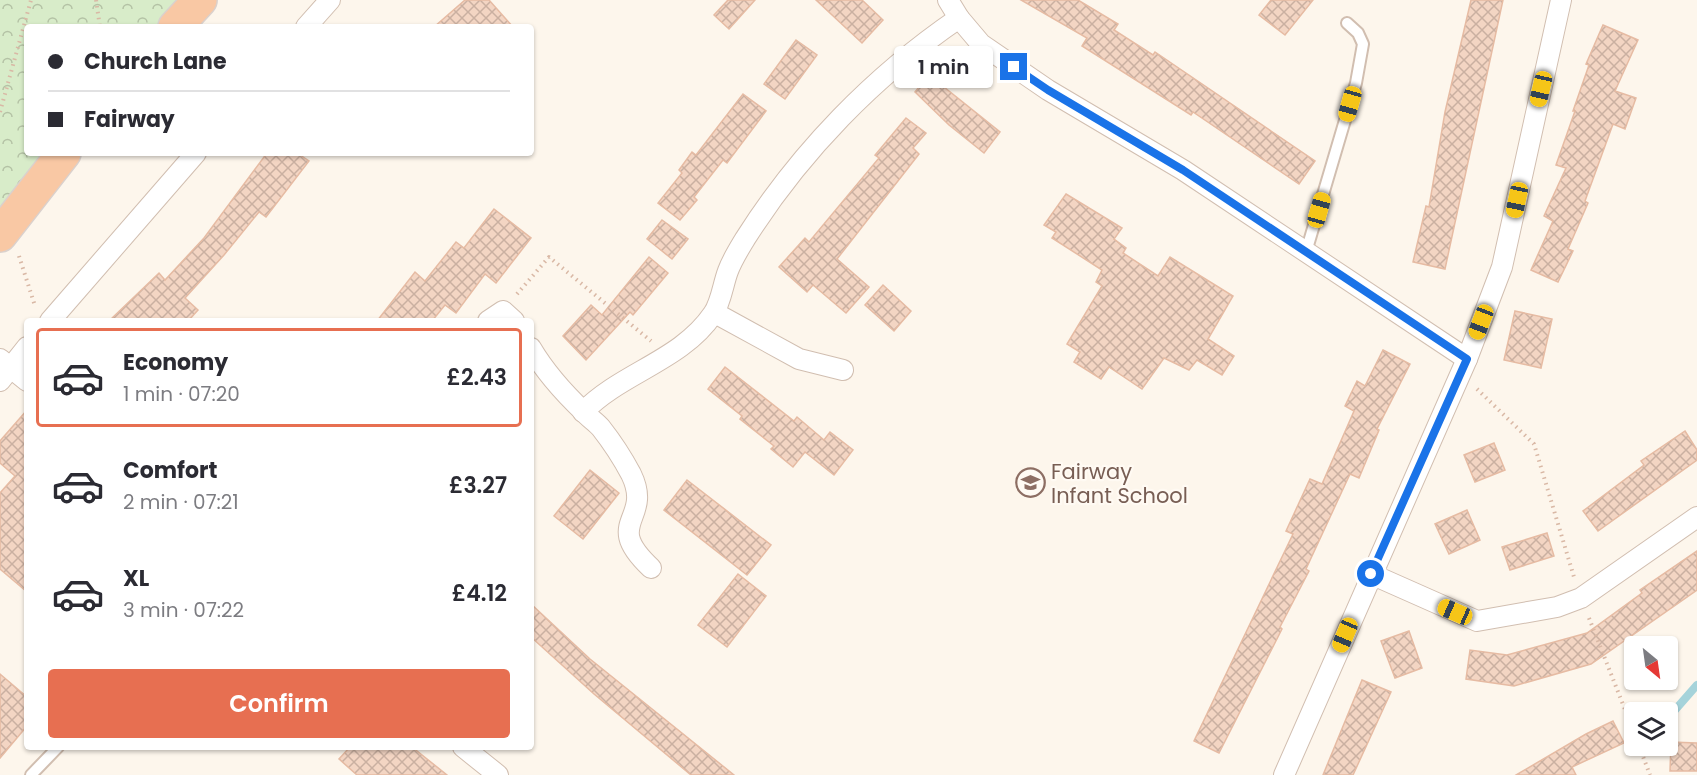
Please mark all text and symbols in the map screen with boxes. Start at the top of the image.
text: Church Lane [84,46,226,77]
callout: 1 min [894,46,993,88]
text: 1 min [918,53,969,81]
route end [1000,53,1027,80]
car [1528,69,1554,109]
car [1336,84,1364,124]
text: Fairway [84,104,175,135]
car [1504,181,1530,219]
car [1305,190,1333,230]
car [1466,302,1496,342]
text: Economy [123,347,228,378]
icon: car [51,351,105,405]
text: £2.43 [447,362,507,393]
text: 1 min · 07:20 [123,380,240,408]
text: Comfort [123,455,217,486]
place label: Fairway Infant School [1051,457,1188,510]
icon: car [51,459,105,513]
school or university icon: Fairway Infant School [1014,467,1046,499]
text: £3.27 [449,470,507,501]
text: 2 min · 07:21 [123,488,239,516]
route start [1357,560,1384,587]
text: XL [123,563,149,594]
icon: car [51,567,105,621]
text: £4.12 [452,578,507,609]
text: 3 min · 07:22 [123,596,244,624]
car [1435,596,1475,628]
car [1330,615,1360,655]
north arrow [1624,636,1678,690]
map controls [1624,636,1678,756]
button: Confirm [48,669,510,738]
button: layers [1624,702,1678,756]

